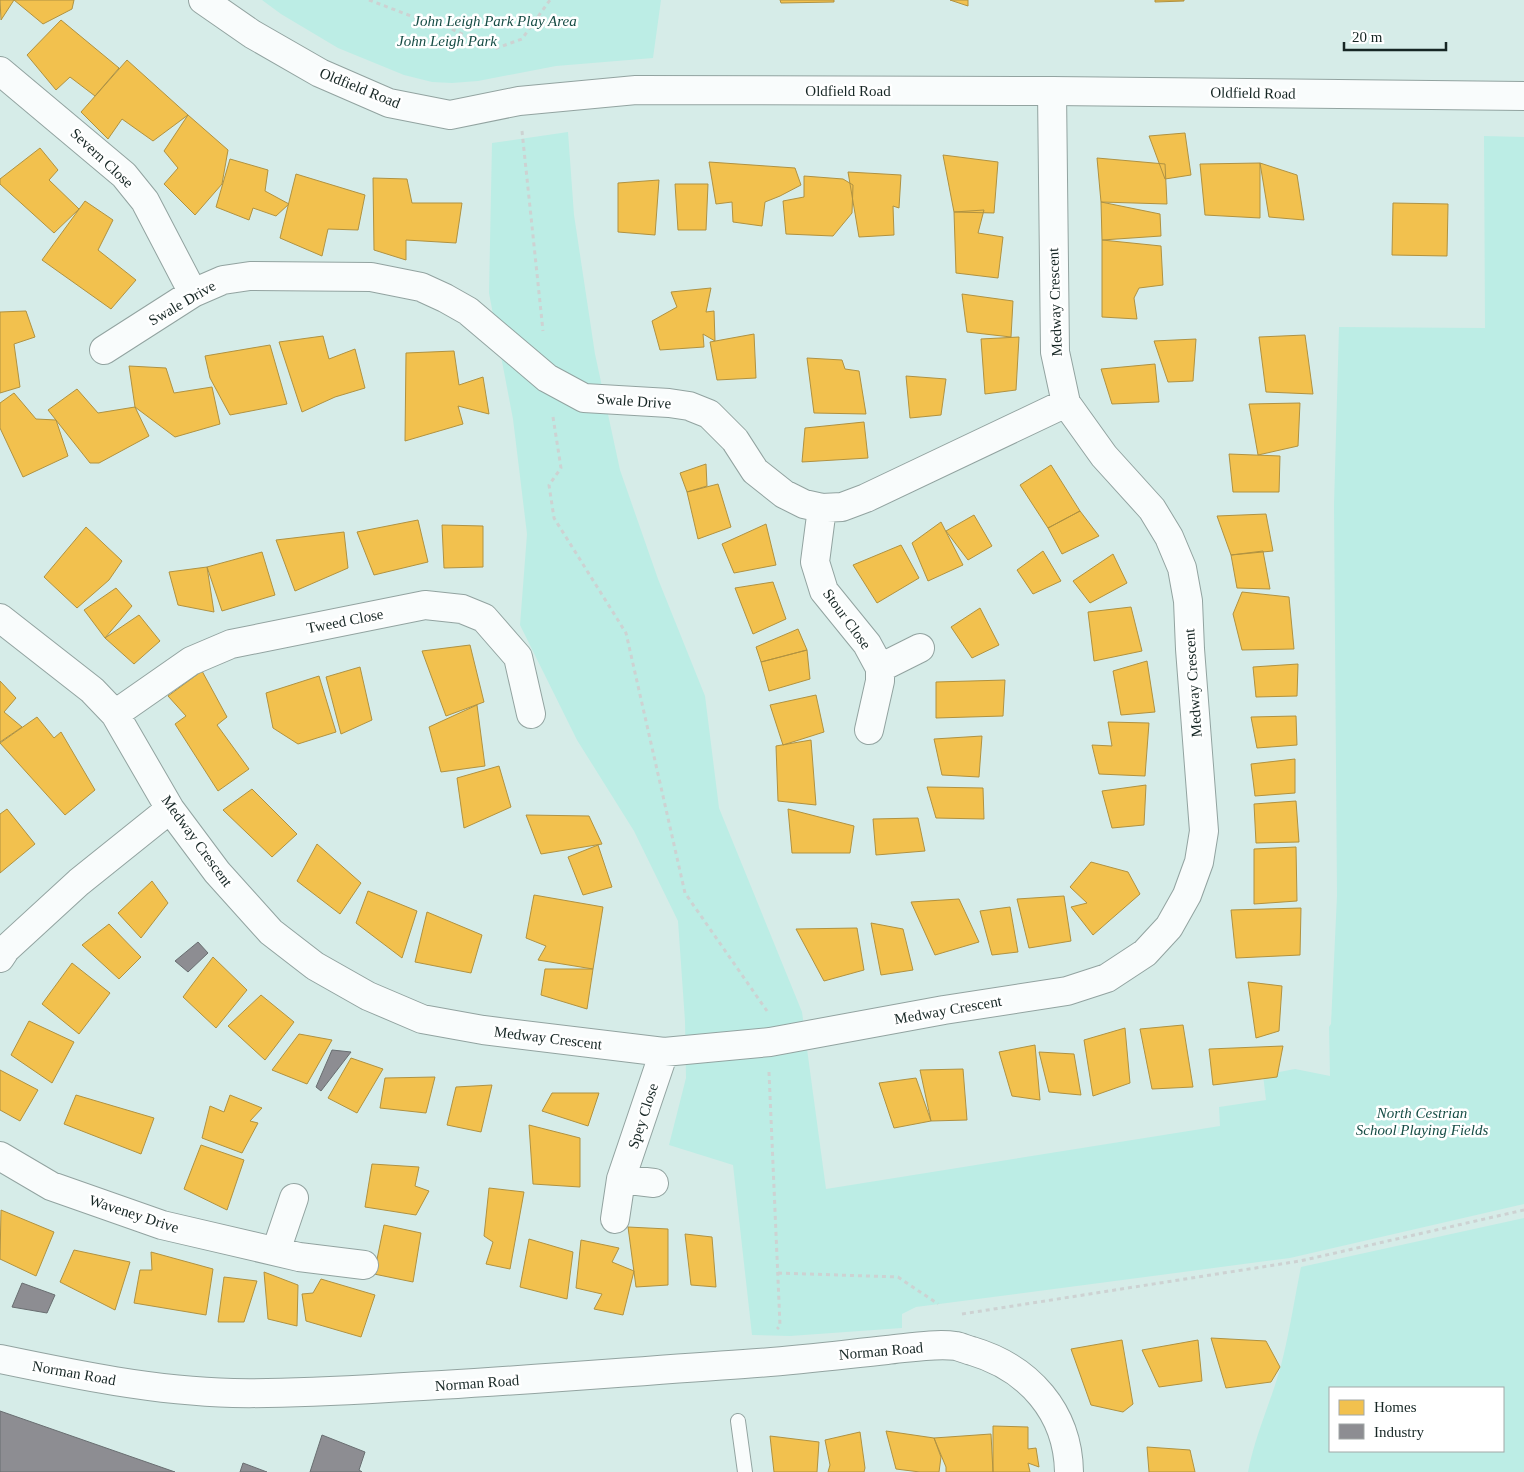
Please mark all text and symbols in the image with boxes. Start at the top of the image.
park label: John Leigh Park Play Area [413,13,577,29]
scale bar [1344,20,1446,52]
text: 20 m [1352,29,1383,45]
park label: John Leigh Park [397,33,497,49]
street label: Oldfield Road [317,65,403,112]
street label: Oldfield Road [805,83,891,99]
street label: Oldfield Road [1210,84,1296,102]
street label: Severn Close [67,125,137,191]
street label: Medway Crescent [1045,247,1065,357]
street label: Swale Drive [146,277,219,329]
street label: Swale Drive [596,390,672,412]
street label: Stour Close [820,586,874,652]
street label: Tweed Close [305,606,385,636]
street label: Medway Crescent [1181,627,1205,738]
street label: Medway Crescent [159,792,236,890]
street label: Medway Crescent [893,993,1004,1027]
street label: Medway Crescent [493,1023,604,1053]
street label: Spey Close [625,1081,661,1151]
park label: North Cestrian School Playing Fields [1356,1105,1488,1138]
street label: Waveney Drive [87,1192,181,1236]
street label: Norman Road [838,1339,924,1363]
street label: Norman Road [31,1358,118,1388]
street label: Norman Road [434,1372,520,1394]
legend [1329,1387,1504,1452]
text: Homes [1374,1399,1417,1415]
text: Industry [1374,1424,1424,1440]

